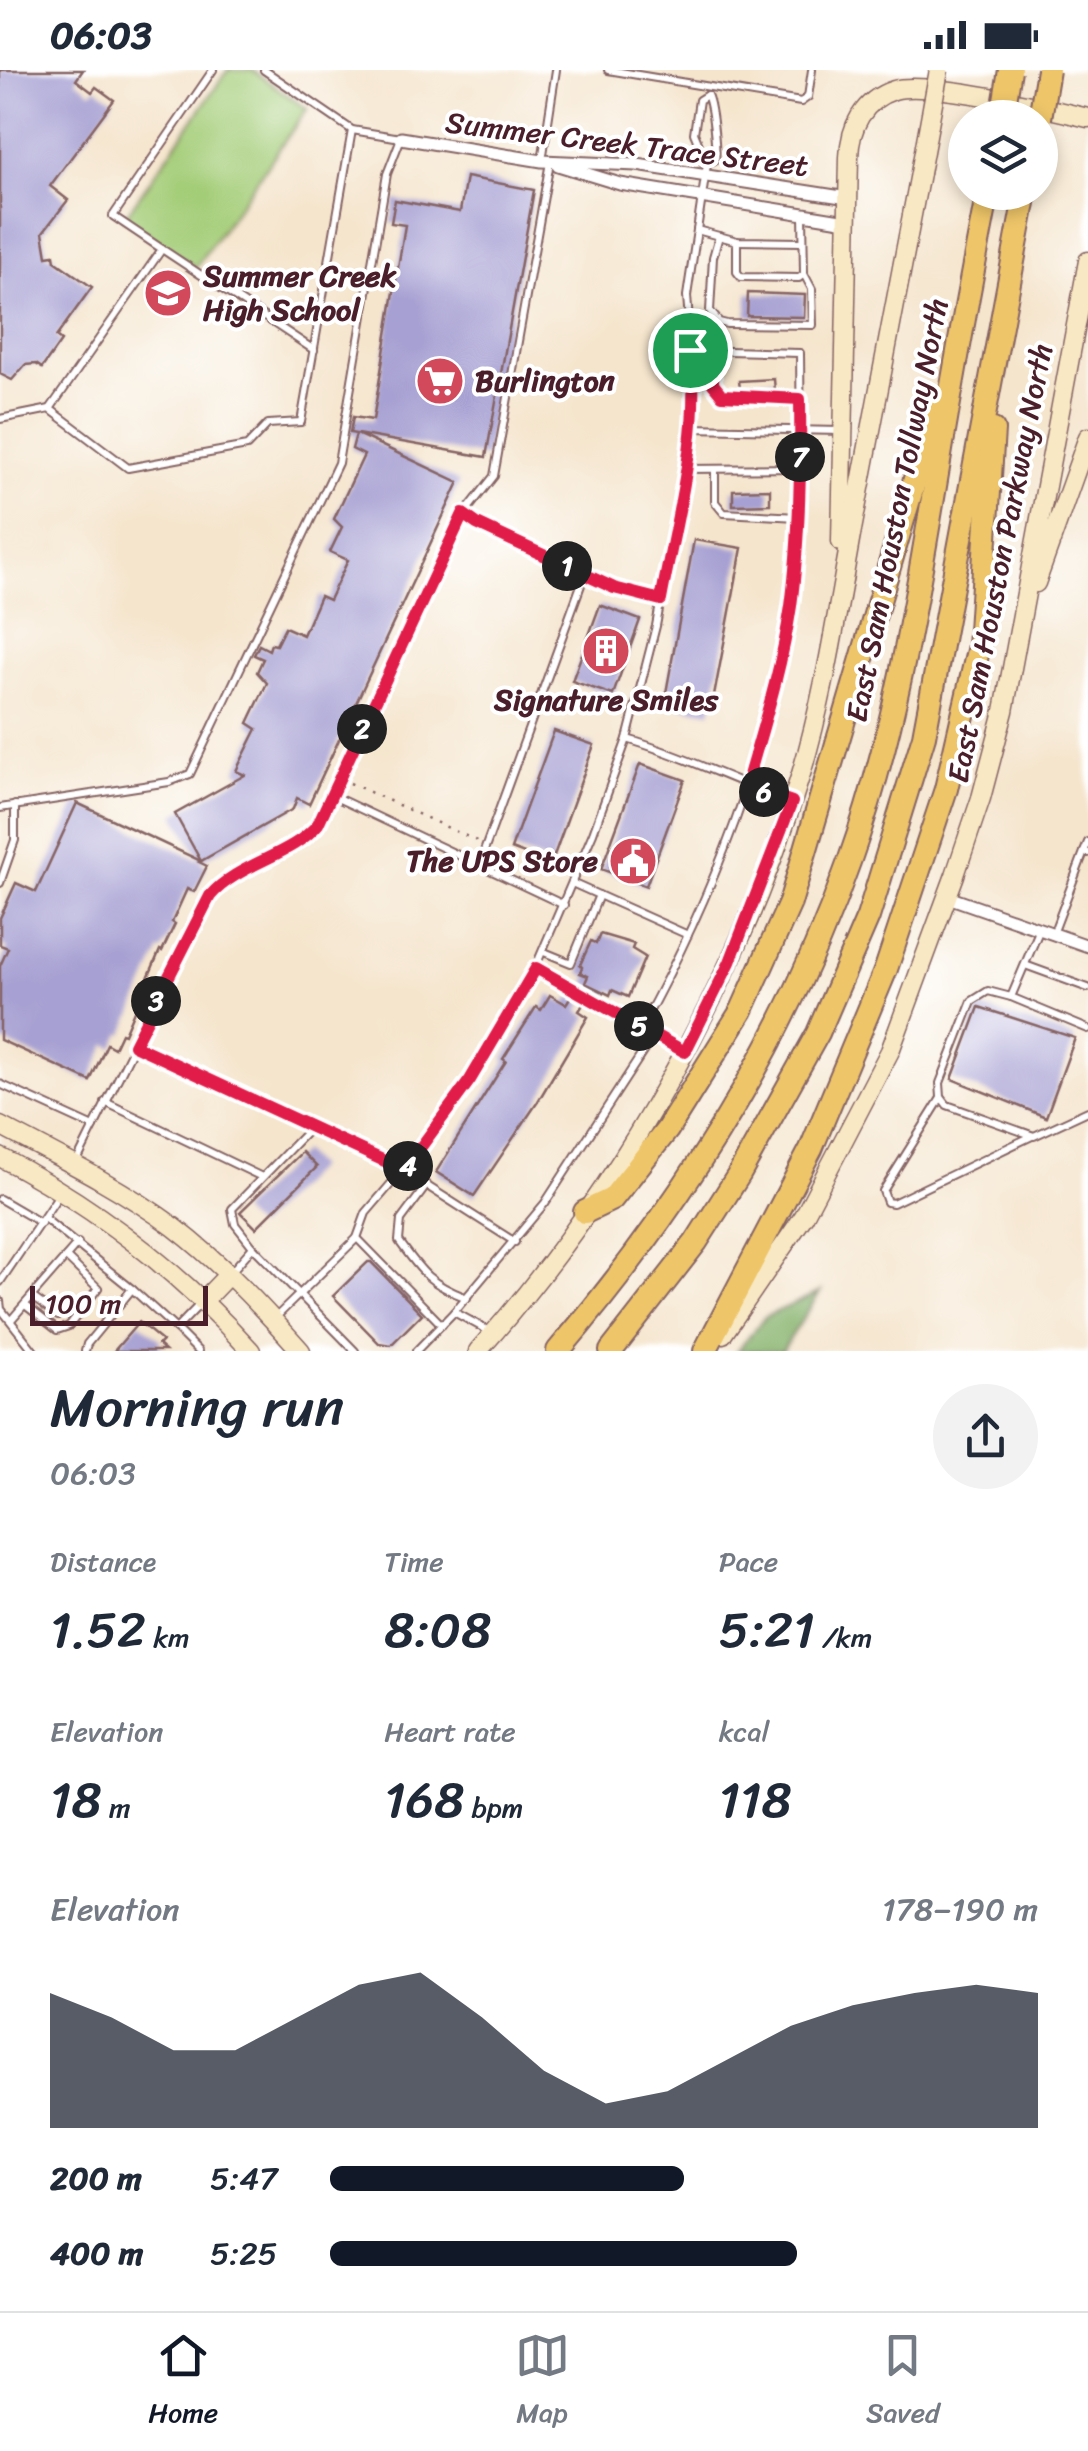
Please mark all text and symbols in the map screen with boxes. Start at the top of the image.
text: 06:03 [50,2,152,69]
street label: Summer Creek Trace Street [442,95,812,193]
map controls [948,100,1058,210]
button: layers [948,100,1058,210]
place label: Summer Creek High School [202,249,397,337]
school or university icon: Summer Creek High School [142,267,194,319]
street label: East Sam Houston Tollway North [829,293,965,727]
pin [648,308,733,393]
icon: arrive [663,323,718,378]
street label: East Sam Houston Parkway North [931,339,1069,787]
place label: Burlington [475,354,616,408]
supermarket icon: Burlington [414,355,466,407]
pin: 7 [775,432,825,482]
text: 7 [792,432,808,481]
pin: 1 [542,541,592,591]
text: 1 [561,541,573,590]
building icon: Signature Smiles [580,625,632,677]
place label: Signature Smiles [493,673,719,727]
pin: 2 [337,704,387,754]
text: 2 [354,704,370,753]
pin: 6 [739,767,789,817]
text: 6 [756,767,772,816]
place label: The UPS Store [406,834,599,888]
public building icon: The UPS Store [607,835,659,887]
pin: 3 [131,976,181,1026]
text: 3 [148,976,164,1025]
pin: 5 [614,1001,664,1051]
text: 5 [630,1001,648,1050]
pin: 4 [383,1141,433,1191]
text: 4 [399,1141,417,1190]
text: 100 m [45,1279,121,1328]
scale bar [30,1281,208,1326]
text: Morning run [50,1359,344,1456]
button: share [933,1384,1038,1489]
text: 06:03 [50,1445,136,1502]
text: Distance [50,1537,156,1586]
text: Time [384,1537,444,1586]
text: Pace [719,1537,778,1586]
text: 1.52 [50,1586,146,1675]
text: 8:08 [384,1586,491,1675]
text: 5:21 [719,1586,815,1675]
text: km [146,1613,190,1662]
text: /km [815,1613,872,1662]
text: Elevation [50,1707,163,1756]
text: Heart rate [384,1707,516,1756]
text: kcal [719,1707,770,1756]
text: 18 [50,1756,102,1845]
text: 168 [384,1756,464,1845]
text: 118 [719,1756,792,1845]
text: m [102,1783,130,1832]
text: bpm [464,1783,523,1832]
text: Elevation [50,1881,180,1938]
text: 178–190 m [882,1881,1038,1938]
text: 200 m [50,2150,142,2207]
text: 5:47 [210,2150,278,2207]
text: 400 m [50,2225,143,2282]
text: 5:25 [210,2225,277,2282]
tab: Home [148,2328,218,2437]
tab: Map [515,2328,570,2437]
tab: Saved [866,2328,940,2437]

